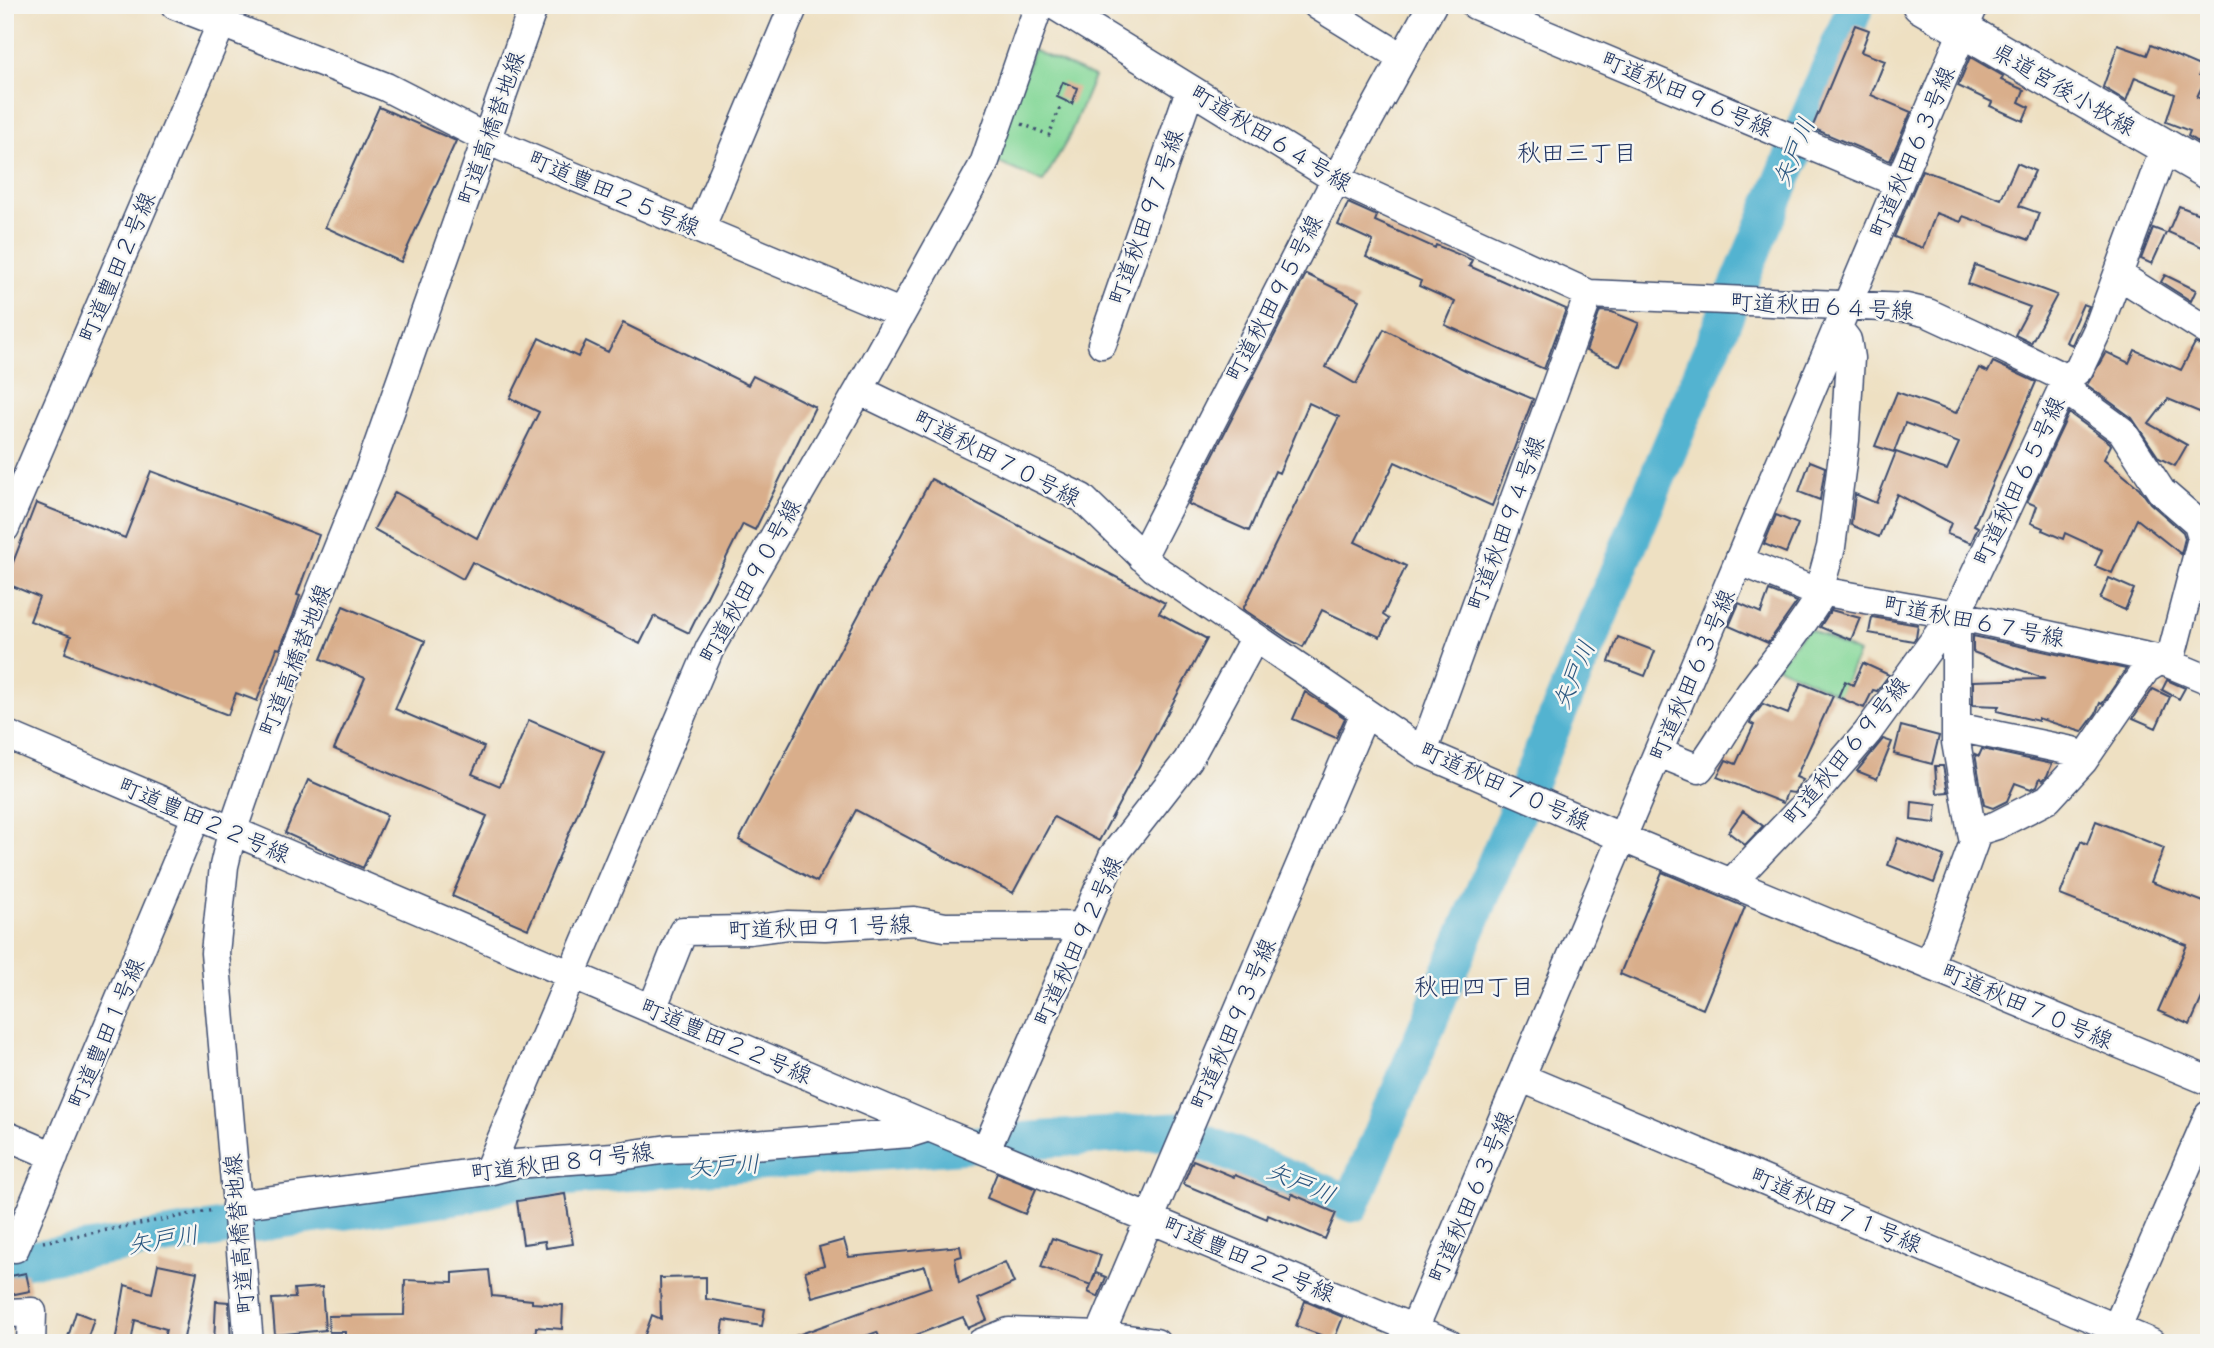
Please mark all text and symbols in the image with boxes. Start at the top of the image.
street label: 県道宮後小牧線 [1987,35,2142,142]
street label: 町道秋田９６号線 [1596,43,1778,144]
street label: 町道高橋替地線 [450,47,531,209]
street label: 町道秋田６３号線 [1861,61,1962,243]
street label: 町道秋田６４号線 [1184,77,1358,198]
water label: 矢戸川 [1764,112,1822,191]
street label: 町道秋田９７号線 [1101,125,1190,309]
district label: 秋田三丁目 [1517,136,1637,168]
street label: 町道豊田２５号線 [523,142,705,243]
street label: 町道豊田２号線 [71,187,162,347]
street label: 町道秋田９５号線 [1218,209,1329,387]
street label: 町道秋田６４号線 [1729,285,1915,326]
street label: 町道秋田６５号線 [1966,391,2071,571]
street label: 町道秋田７０号線 [908,402,1086,513]
street label: 町道秋田９４号線 [1459,431,1552,615]
street label: 町道秋田９０号線 [691,493,808,669]
street label: 町道高橋替地線 [251,579,338,741]
street label: 町道秋田６３号線 [1641,584,1742,766]
street label: 町道秋田６７号線 [1881,588,2067,653]
water label: 矢戸川 [1544,635,1602,714]
street label: 町道秋田６９号線 [1776,669,1916,832]
street label: 町道秋田７０号線 [1415,734,1596,837]
street label: 町道豊田２２号線 [113,769,295,870]
street label: 町道秋田９２号線 [1026,850,1129,1031]
street label: 町道秋田９１号線 [727,908,912,945]
street label: 町道秋田９３号線 [1182,933,1283,1115]
street label: 町道豊田１号線 [60,953,151,1113]
street label: 町道秋田７０号線 [1936,955,2118,1056]
district label: 秋田四丁目 [1414,970,1534,1002]
street label: 町道豊田２２号線 [635,990,817,1091]
street label: 町道秋田６３号線 [1420,1106,1521,1288]
street label: 町道秋田８９号線 [469,1135,655,1188]
water label: 矢戸川 [687,1147,761,1183]
street label: 町道高橋替地線 [216,1152,261,1316]
water label: 矢戸川 [1262,1153,1341,1211]
street label: 町道秋田７１号線 [1745,1159,1927,1260]
street label: 町道豊田２２号線 [1158,1208,1340,1309]
water label: 矢戸川 [125,1218,201,1260]

